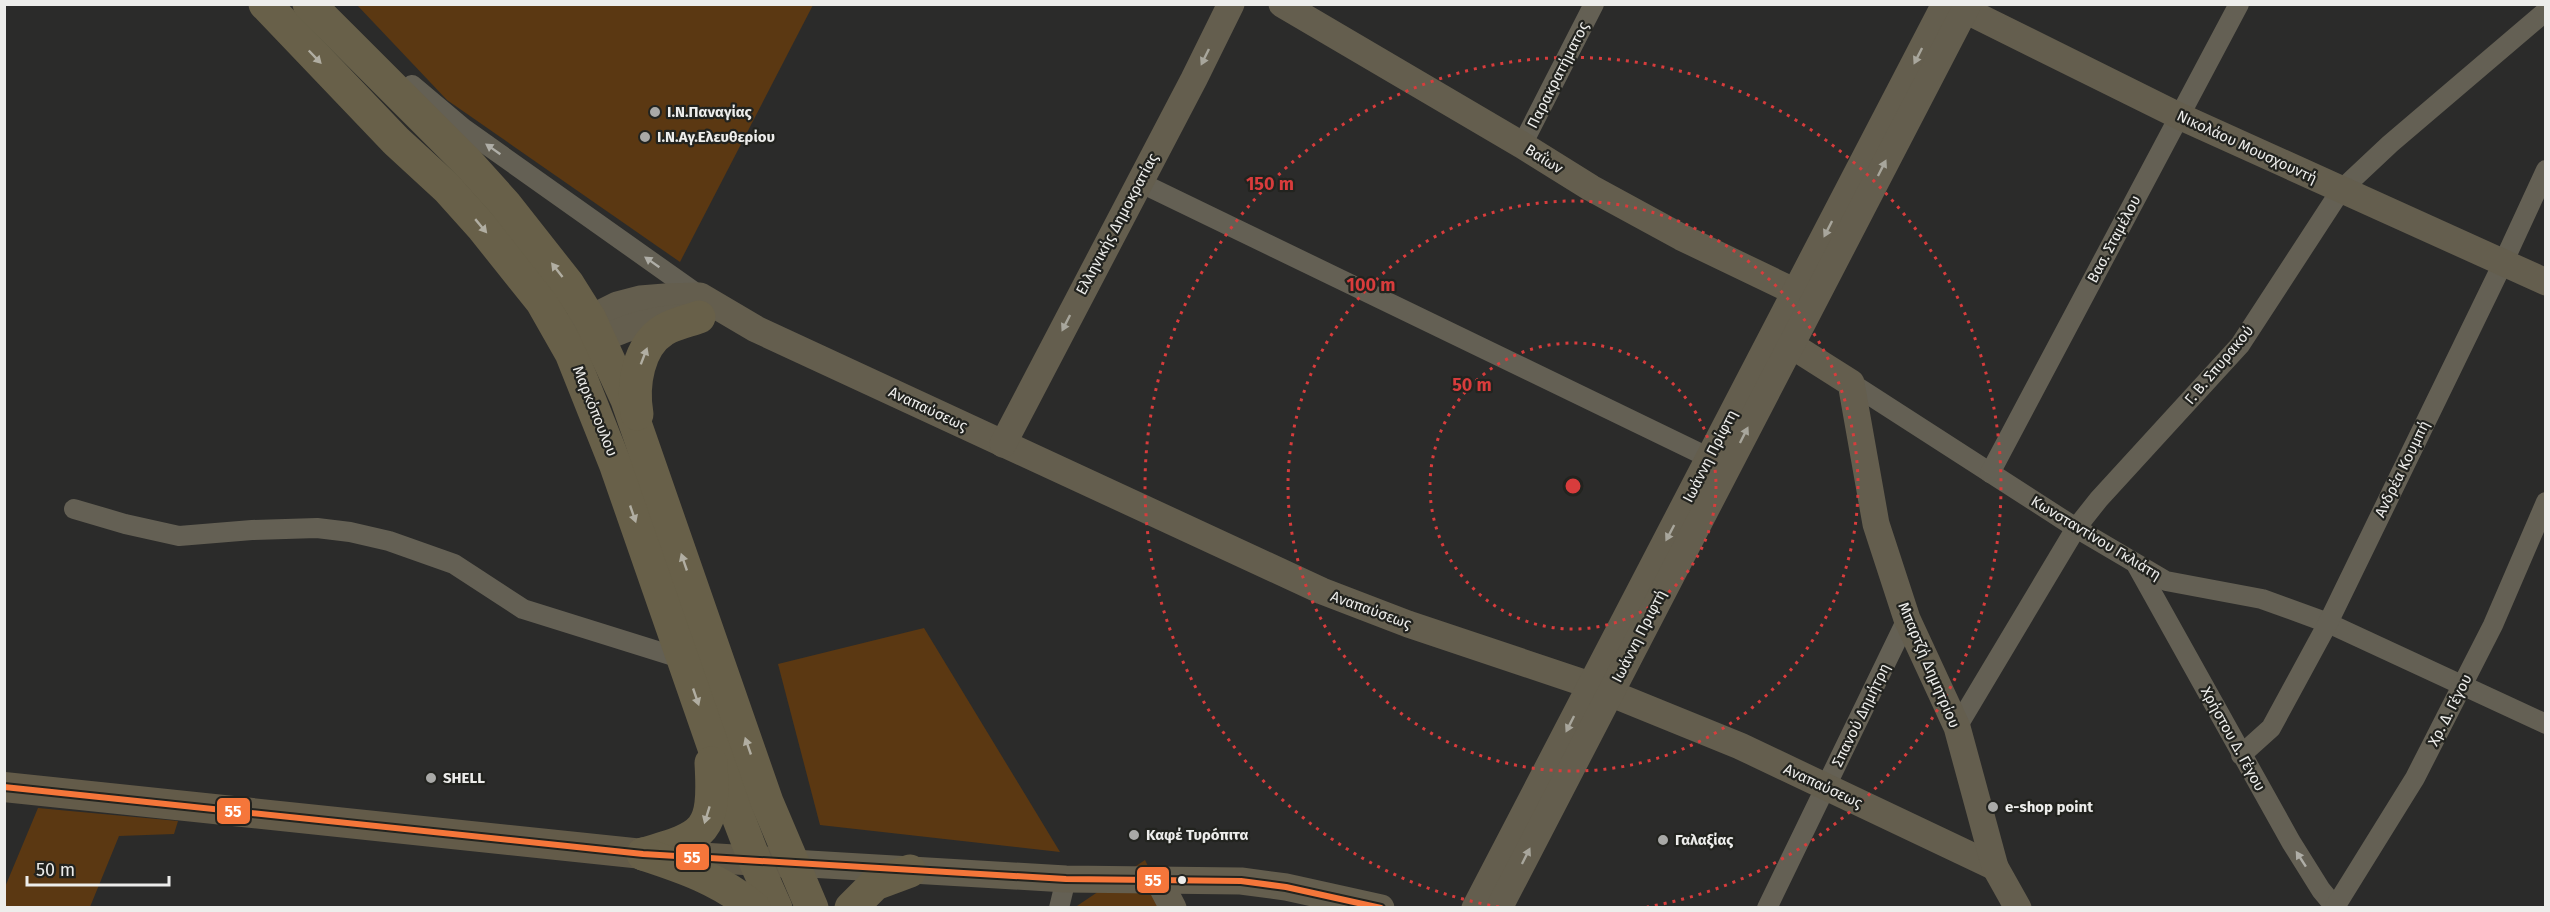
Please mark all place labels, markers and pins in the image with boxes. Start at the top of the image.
place label: Ι.Ν.Παναγίας [667,103,753,121]
marker: Ι.Ν.Παναγίας [648,105,662,119]
place label: Ι.Ν.Αγ.Ελευθερίου [657,128,775,146]
marker: Ι.Ν.Αγ.Ελευθερίου [638,130,652,144]
centre of rings [1563,476,1583,496]
place label: SHELL [443,769,485,787]
marker: SHELL [424,771,438,785]
place label: e-shop point [2005,798,2093,816]
marker: e-shop point [1986,800,2000,814]
place label: Καφέ Τυρóπιτα [1146,826,1248,844]
marker: Καφέ Τυρóπιτα [1127,828,1141,842]
place label: Γαλαξίας [1675,831,1734,849]
marker: Γαλαξίας [1656,833,1670,847]
unlabelled marker [1176,874,1188,886]

